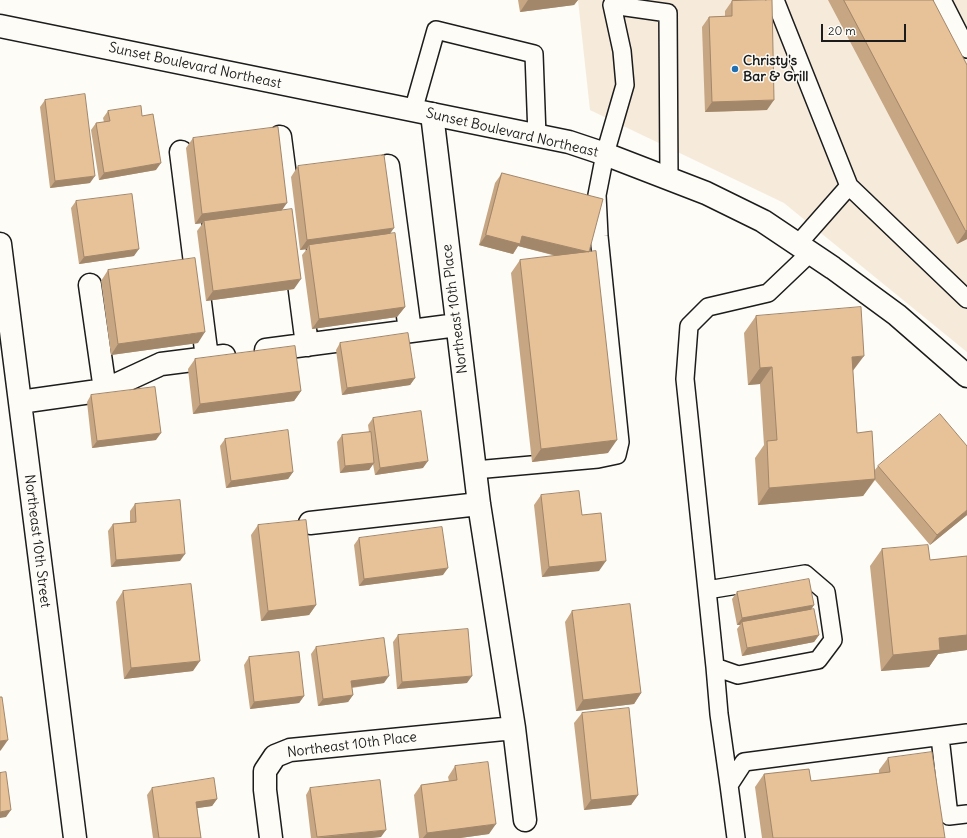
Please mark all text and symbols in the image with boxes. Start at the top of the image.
scale bar [823,16,908,42]
text: 20 m [828,23,856,38]
street label: Sunset Boulevard Northeast [107,39,283,93]
place label: Christy's Bar & Grill [743,53,808,86]
marker: Christy's Bar & Grill [730,64,740,74]
street label: Sunset Boulevard Northeast [424,105,600,161]
street label: Northeast 10th Place [439,243,471,375]
street label: Northeast 10th Street [20,473,54,609]
street label: Northeast 10th Place [286,729,418,761]

